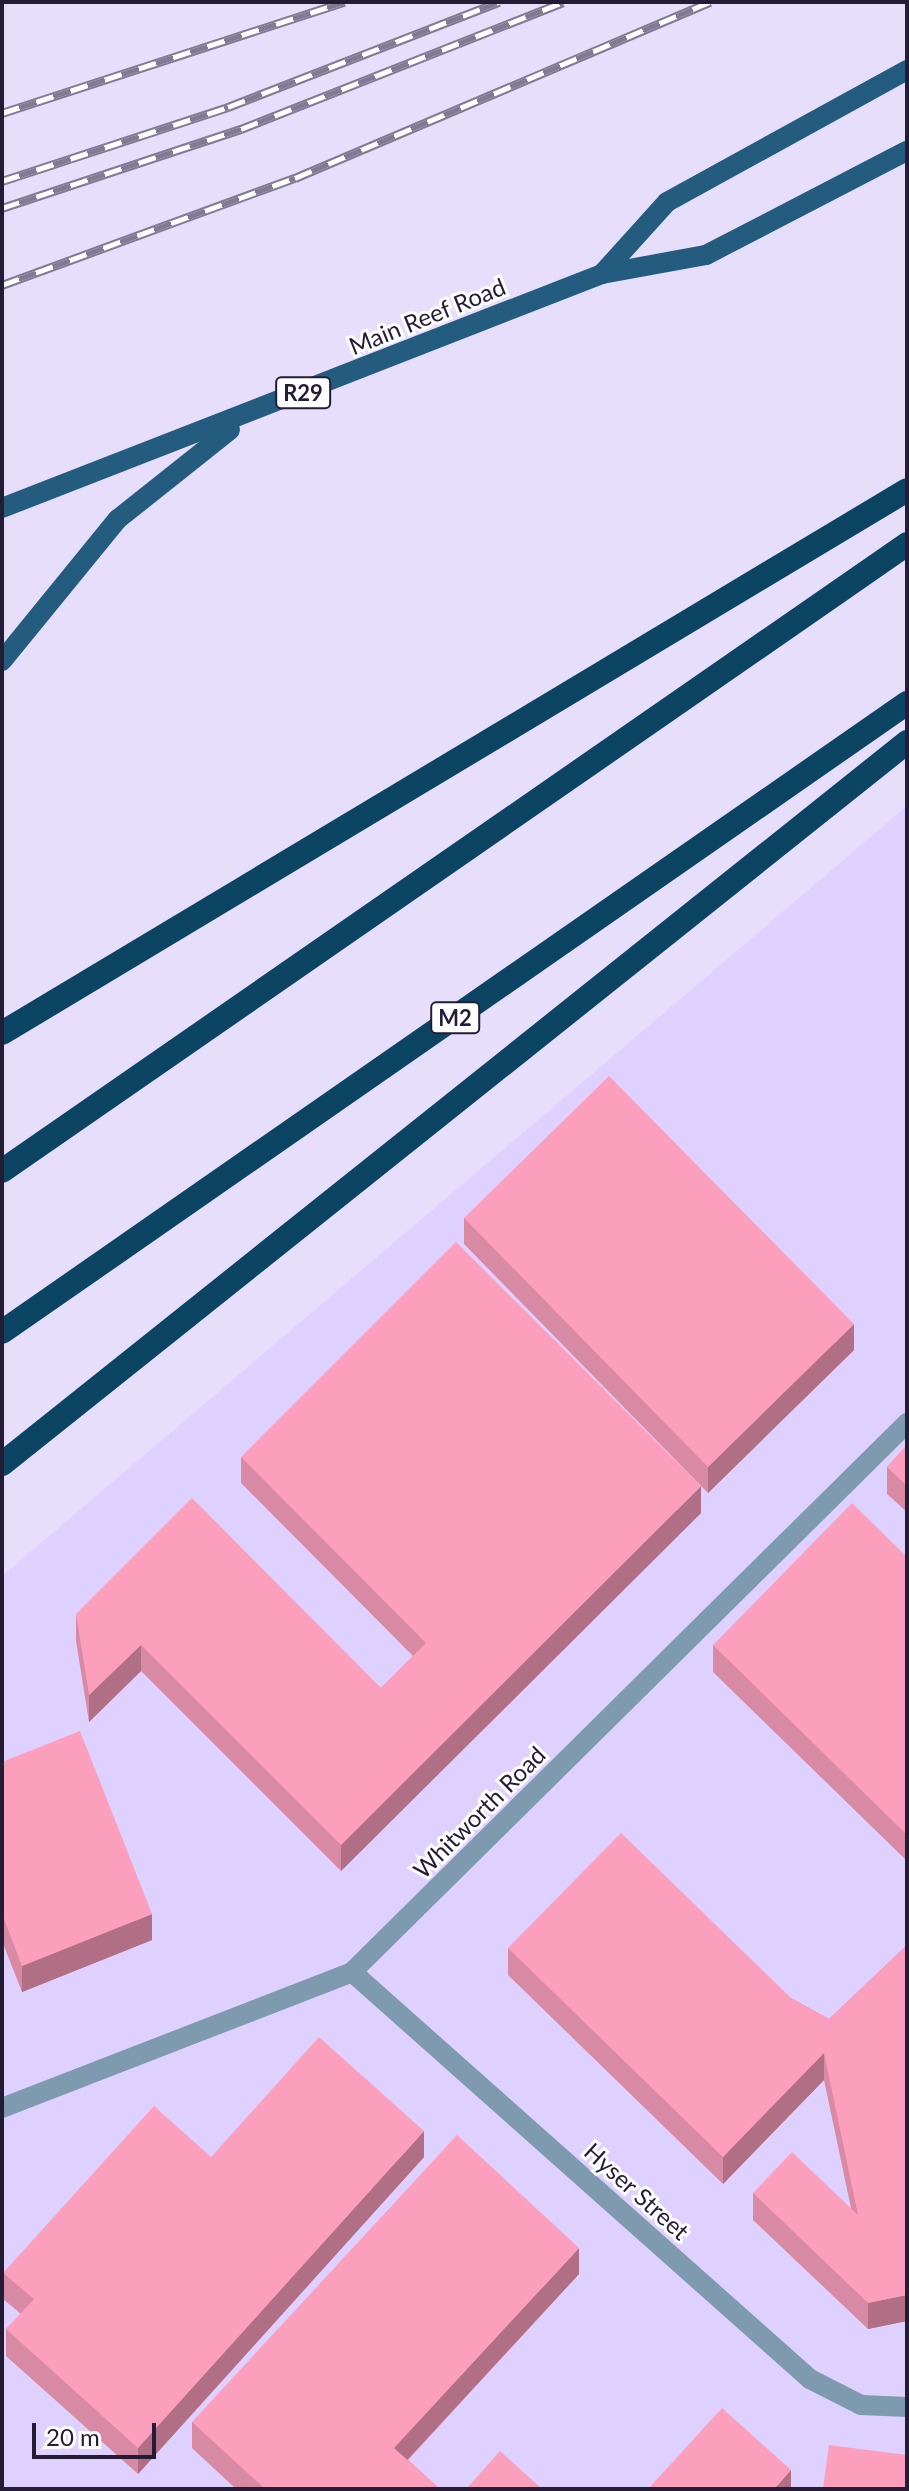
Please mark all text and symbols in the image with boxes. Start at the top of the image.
street label: Main Reef Road [344,271,510,361]
road number: R29 [275,375,331,411]
road number: M2 [429,1000,481,1036]
street label: Whitworth Road [407,1740,551,1884]
street label: Hyser Street [579,2136,695,2246]
scale bar [36,2407,160,2457]
text: 20 m [46,2422,100,2451]

